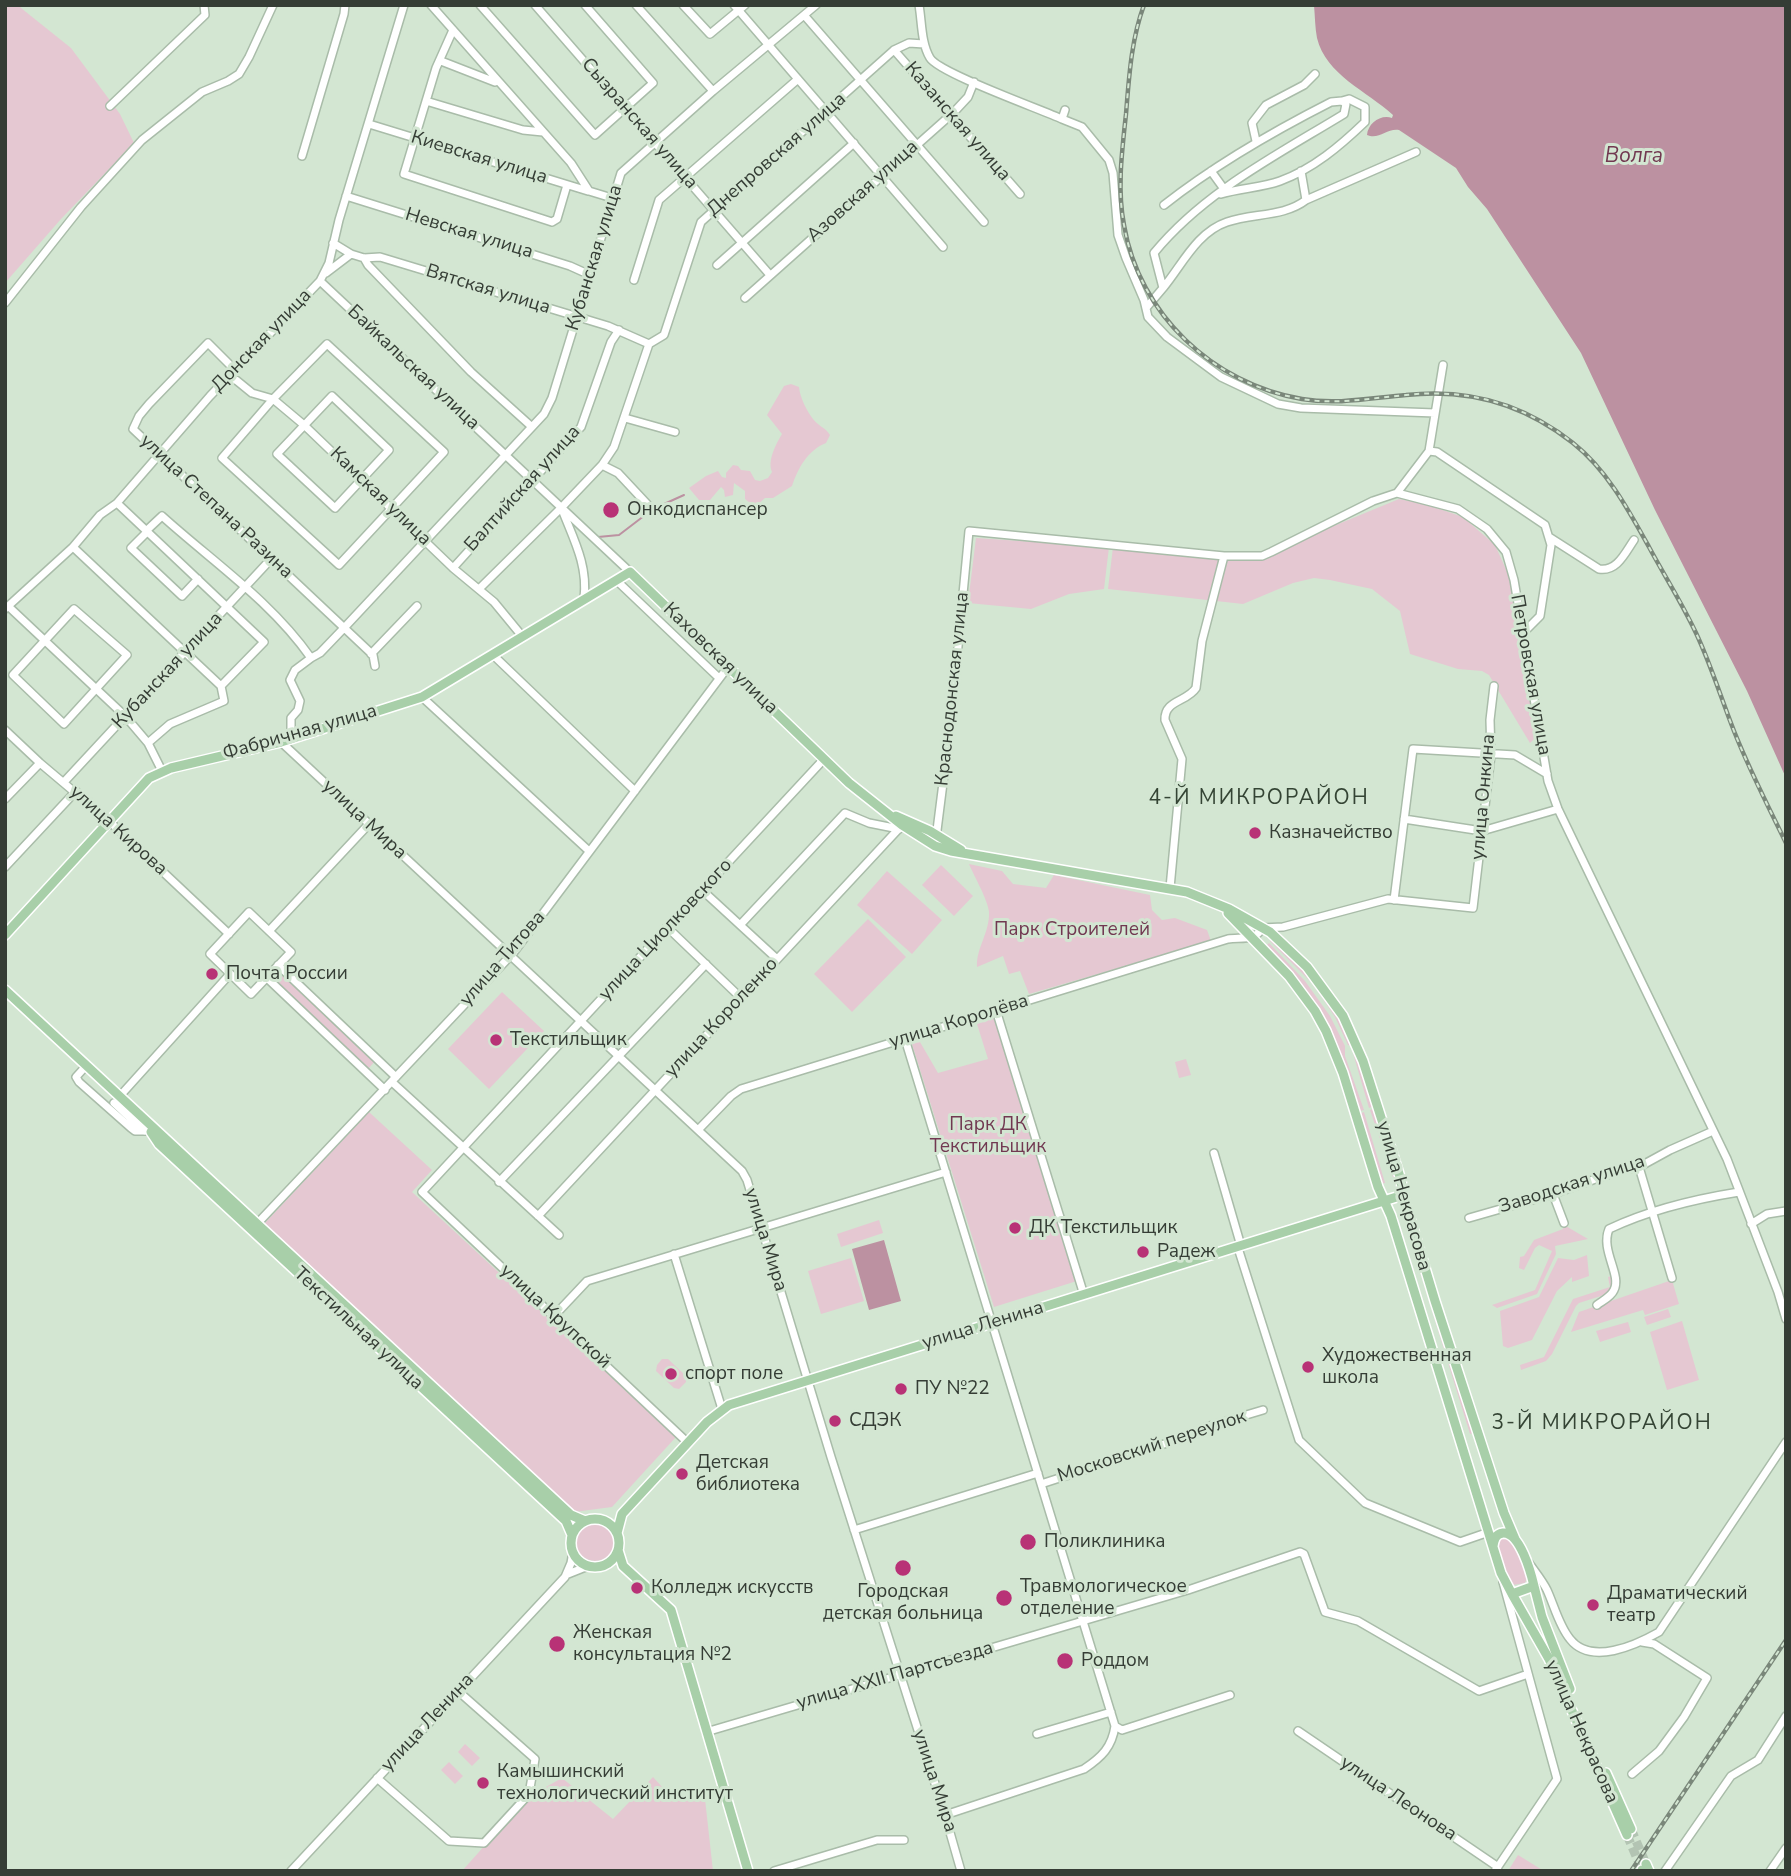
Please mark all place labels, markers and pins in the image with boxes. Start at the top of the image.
place label: Онкодиспансер [627,499,768,521]
marker: Онкодиспансер [601,500,621,520]
place label: Казначейство [1269,822,1393,844]
marker: Казначейство [1247,825,1263,841]
place label: Почта России [226,963,348,985]
marker: Почта России [204,966,220,982]
place label: Текстильщик [510,1029,627,1051]
marker: Текстильщик [488,1032,504,1048]
place label: ДК Текстильщик [1029,1217,1177,1239]
marker: ДК Текстильщик [1007,1220,1023,1236]
place label: Радеж [1157,1241,1216,1263]
marker: Радеж [1135,1244,1151,1260]
place label: Художественная школа [1322,1345,1472,1389]
marker: Художественная школа [1300,1359,1316,1375]
place label: спорт поле [685,1363,783,1385]
marker: спорт поле [663,1366,679,1382]
place label: ПУ №22 [915,1378,990,1400]
marker: ПУ №22 [893,1381,909,1397]
place label: СДЭК [849,1410,902,1432]
marker: СДЭК [827,1413,843,1429]
place label: Детская библиотека [696,1452,800,1496]
marker: Детская библиотека [674,1466,690,1482]
place label: Поликлиника [1044,1531,1165,1553]
marker: Поликлиника [1018,1532,1038,1552]
marker: Городская детская больница [893,1558,913,1578]
place label: Травмологическое отделение [1020,1576,1187,1620]
place label: Колледж искусств [651,1577,813,1599]
marker: Колледж искусств [629,1580,645,1596]
place label: Городская детская больница [823,1581,983,1625]
place label: Драматический театр [1607,1583,1748,1627]
marker: Травмологическое отделение [994,1588,1014,1608]
marker: Драматический театр [1585,1597,1601,1613]
place label: Женская консультация №2 [573,1622,732,1666]
marker: Женская консультация №2 [547,1634,567,1654]
place label: Роддом [1081,1650,1149,1672]
marker: Роддом [1055,1651,1075,1671]
place label: Камышинский технологический институт [497,1761,733,1805]
marker: Камышинский технологический институт [475,1775,491,1791]

